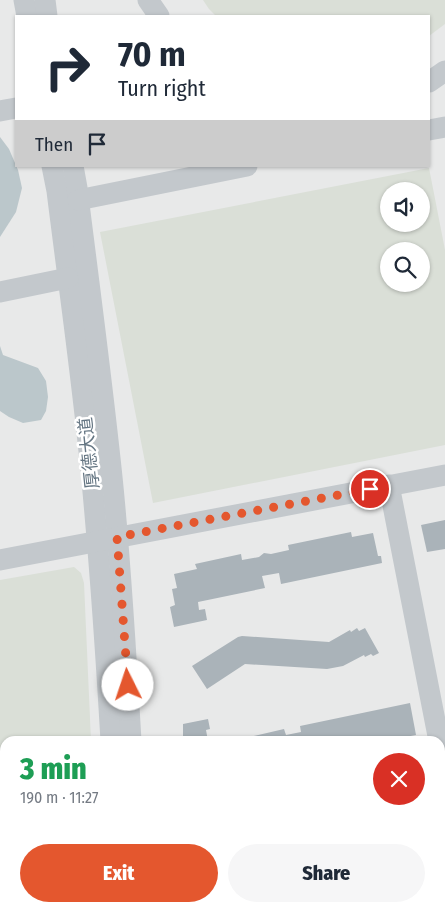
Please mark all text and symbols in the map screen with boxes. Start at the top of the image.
text: 70 m [118,33,186,75]
icon: right [35,35,100,100]
text: Turn right [118,75,206,102]
icon: arrive [83,130,111,158]
text: Then [35,133,73,156]
map controls [380,182,430,292]
button: sound [380,182,430,232]
button: search [380,242,430,292]
street label: 厚德大道 [74,416,104,490]
pin [349,468,391,510]
icon: arrive [356,475,384,503]
position arrow [101,658,153,710]
text: 3 min [20,751,87,787]
button: close [373,753,425,805]
text: 190 m · 11:27 [20,788,98,807]
button: Exit [20,844,218,902]
button: Share [228,844,425,902]

